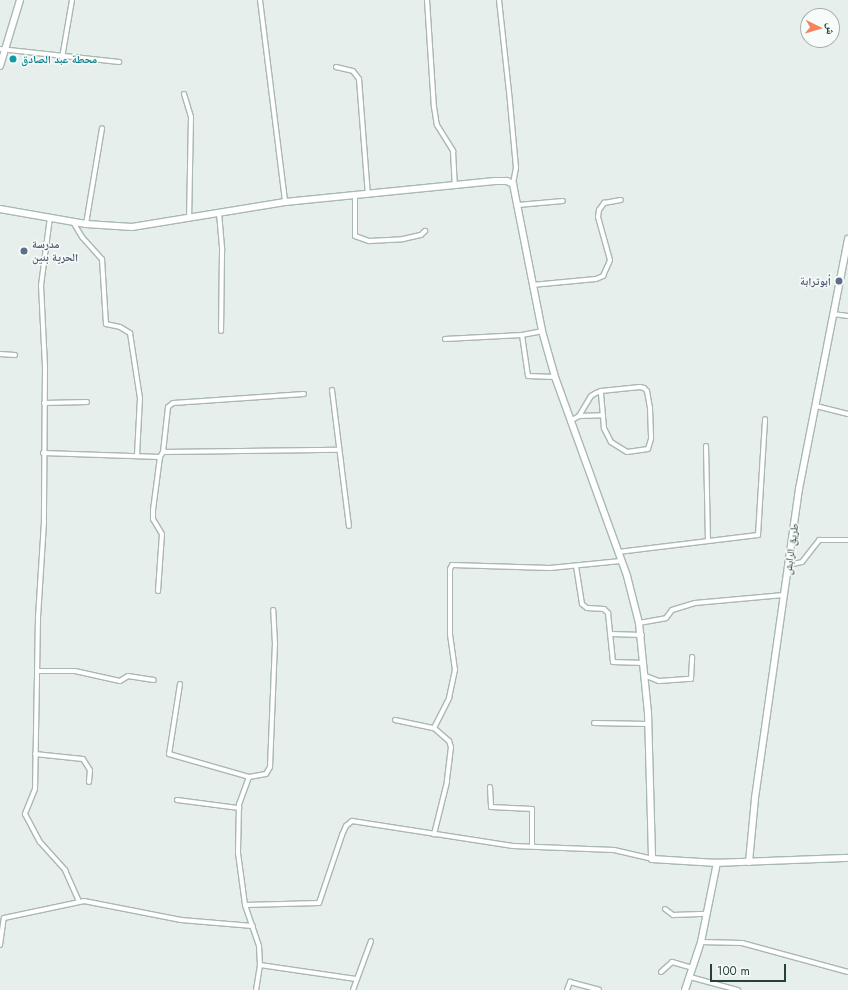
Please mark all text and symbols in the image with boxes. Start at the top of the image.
north arrow [800,8,840,48]
text: ش [822,22,839,35]
place label: محطة عبد الصادق [21,52,97,66]
marker: محطة عبد الصادق [8,54,18,64]
place label: مدرسة الحرية بنين [32,238,78,264]
marker: مدرسة الحرية بنين [19,246,29,256]
place label: أبوترابة [800,274,831,288]
marker: أبوترابة [834,276,844,286]
street label: طريق الرابش [781,522,801,576]
scale bar [712,956,788,982]
text: 100 m [717,962,750,980]

